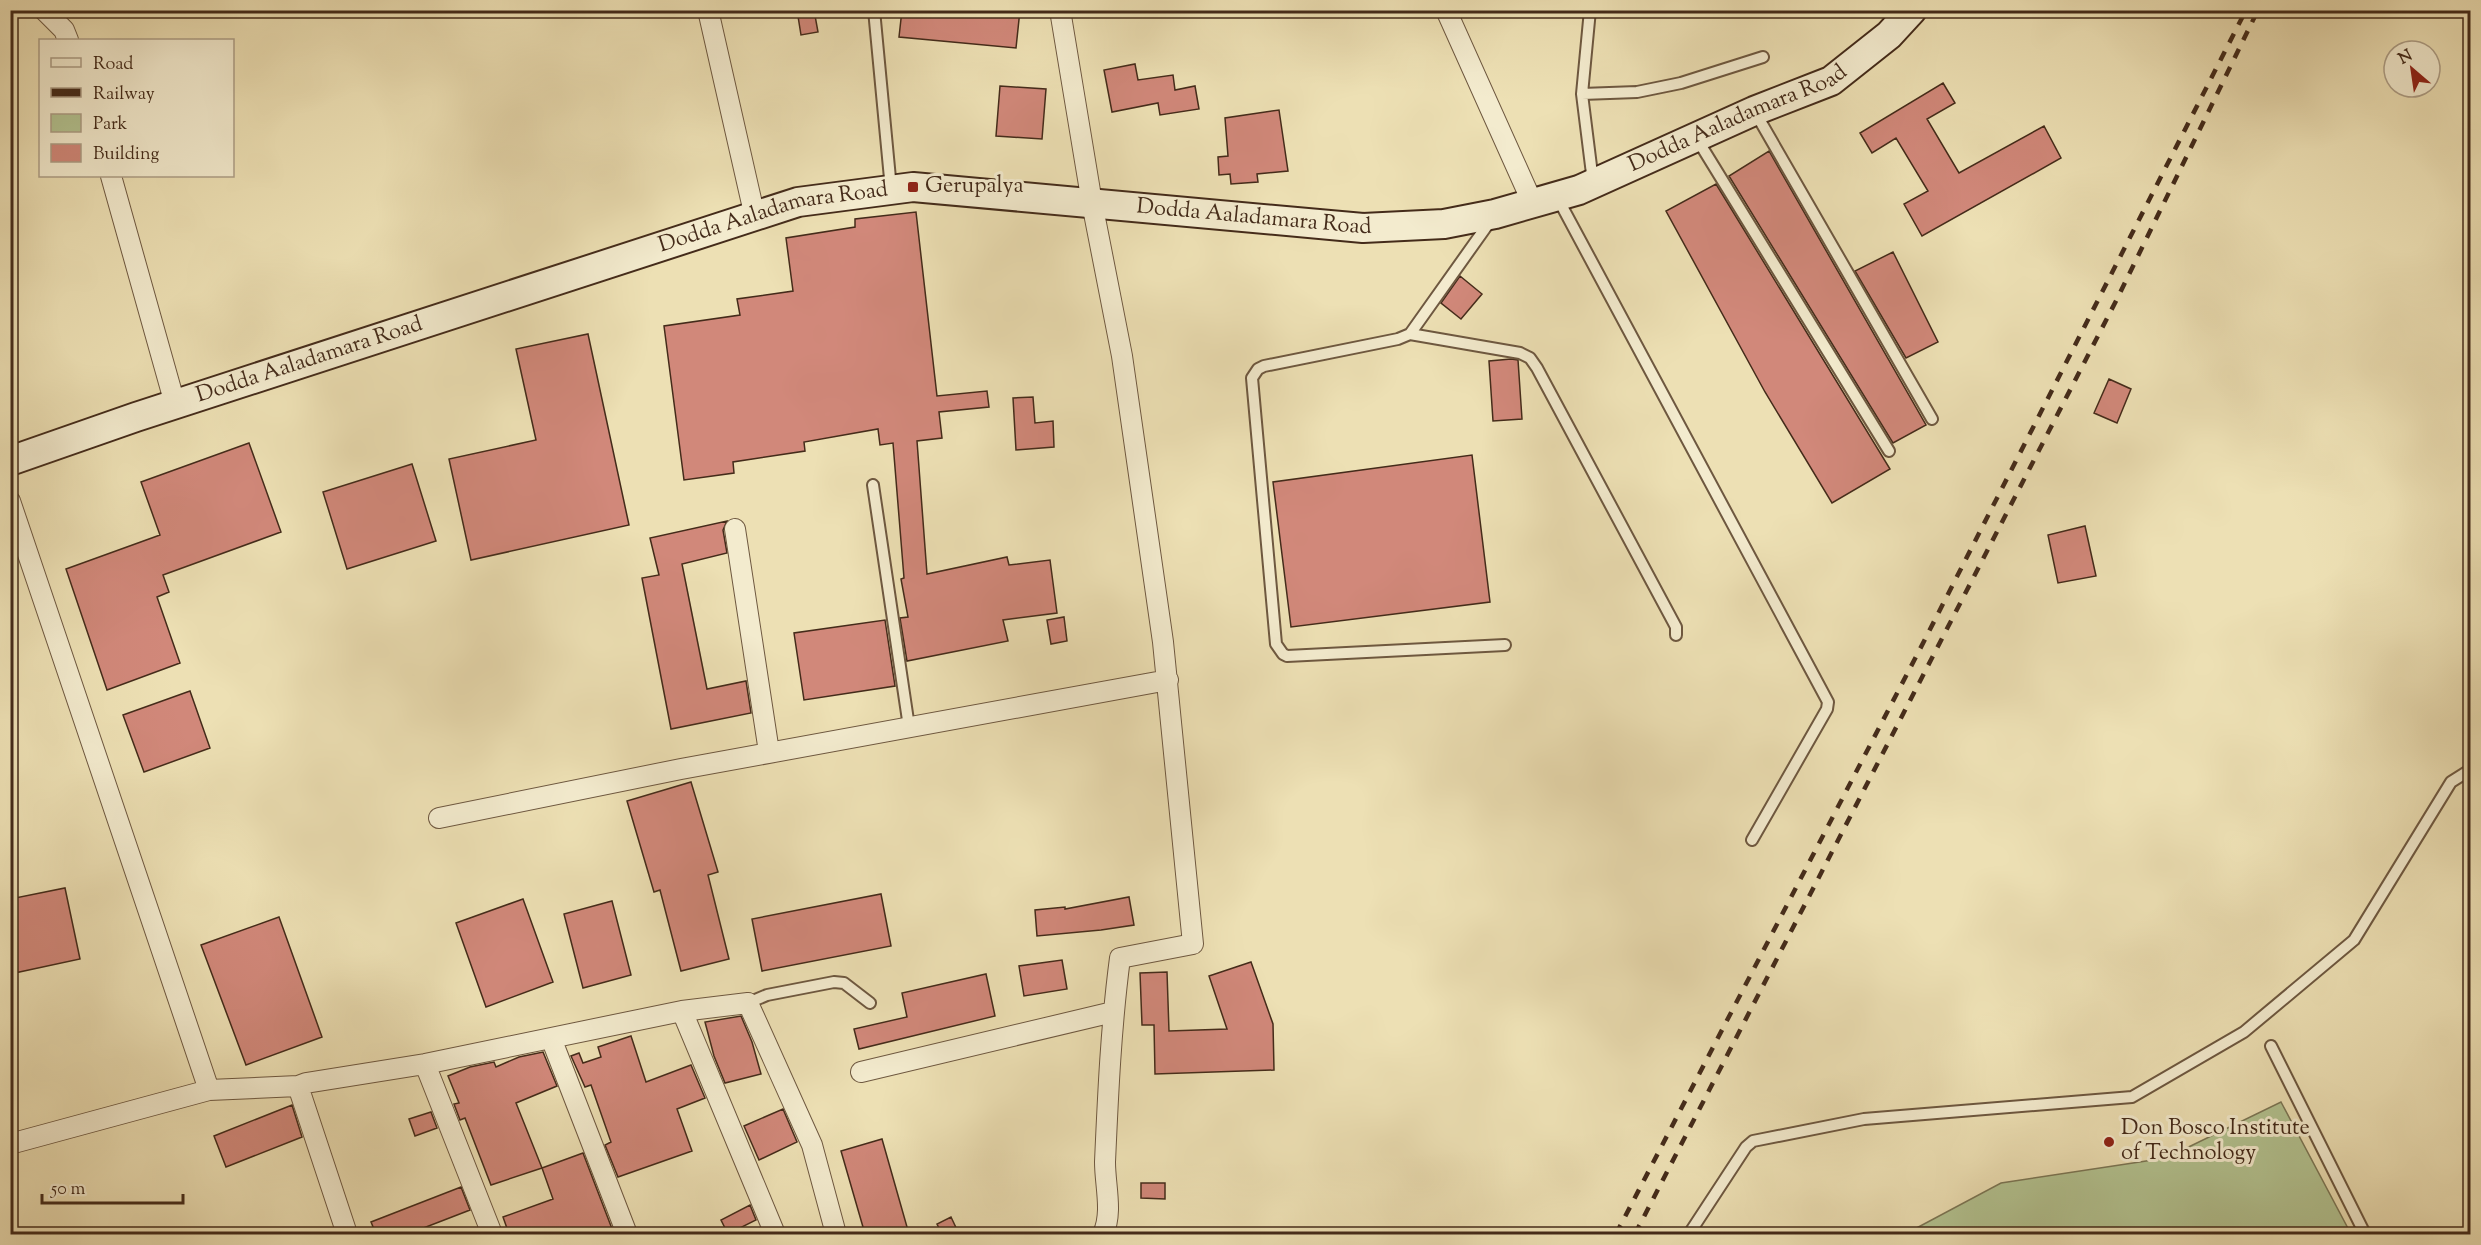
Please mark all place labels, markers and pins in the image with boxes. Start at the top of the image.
place label: Gerupalya [925,171,1024,203]
marker: Gerupalya [906,180,920,194]
place label: Don Bosco Institute of Technology [2121,1113,2310,1170]
marker: Don Bosco Institute of Technology [2102,1135,2116,1149]

